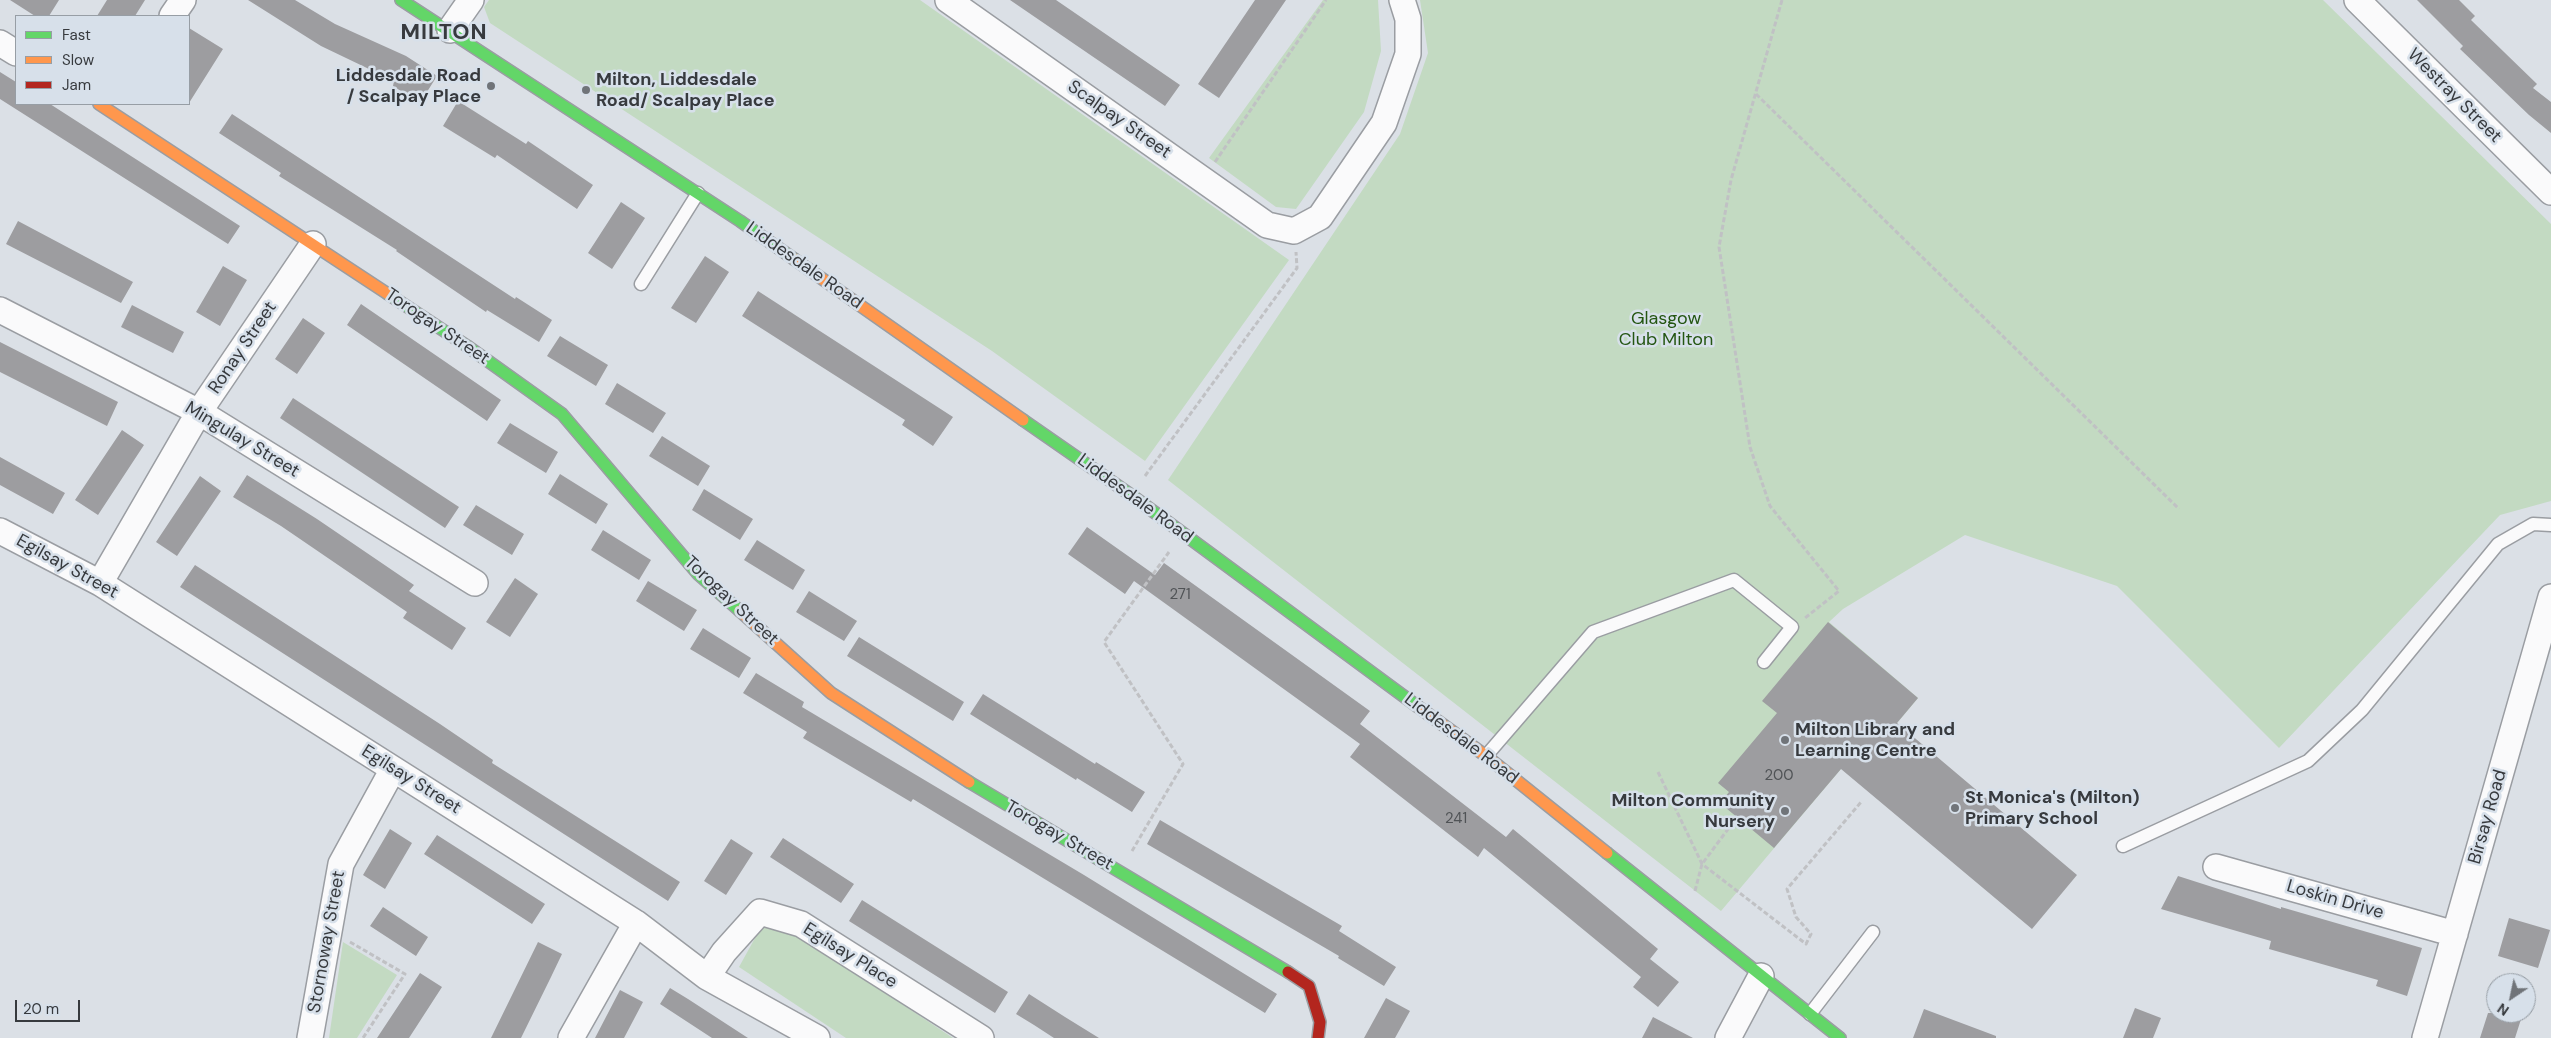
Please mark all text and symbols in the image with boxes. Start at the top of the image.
legend [15,15,190,105]
district label: MILTON [400,20,488,46]
text: Fast [62,25,91,45]
street label: Westray Street [2402,44,2506,148]
text: Slow [62,50,94,70]
place label: Liddesdale Road / Scalpay Place [336,65,481,108]
place label: Milton, Liddesdale Road/ Scalpay Place [596,69,774,112]
text: Jam [62,75,91,95]
street label: Scalpay Street [1063,76,1175,164]
marker: Liddesdale Road / Scalpay Place [485,80,497,92]
marker: Milton, Liddesdale Road/ Scalpay Place [580,84,592,96]
street label: Liddesdale Road [741,218,867,314]
street label: Torogay Street [381,284,493,370]
street label: Ronay Street [204,298,282,398]
park label: Glasgow Club Milton [1619,308,1713,350]
street label: Mingulay Street [181,397,303,483]
street label: Liddesdale Road [1073,450,1197,548]
street label: Egilsay Street [12,530,122,604]
street label: Torogay Street [679,552,783,650]
house number: 271 [1169,586,1191,604]
street label: Liddesdale Road [1400,689,1522,789]
place label: Milton Library and Learning Centre [1795,719,1955,762]
marker: Milton Library and Learning Centre [1779,734,1791,746]
street label: Egilsay Street [357,741,465,819]
house number: 200 [1764,767,1794,785]
street label: Birsay Road [2464,767,2512,867]
place label: St Monica's (Milton) Primary School [1965,787,2140,830]
place label: Milton Community Nursery [1612,790,1775,832]
street label: Torogay Street [1001,796,1117,876]
marker: St Monica's (Milton) Primary School [1949,802,1961,814]
marker: Milton Community Nursery [1779,805,1791,817]
house number: 241 [1445,810,1467,828]
street label: Stornoway Street [304,869,350,1015]
street label: Loskin Drive [2284,876,2386,924]
street label: Egilsay Place [799,919,901,993]
north arrow [2486,973,2536,1023]
scale bar [18,990,82,1022]
text: 20 m [23,999,59,1019]
text: N [2494,999,2512,1020]

